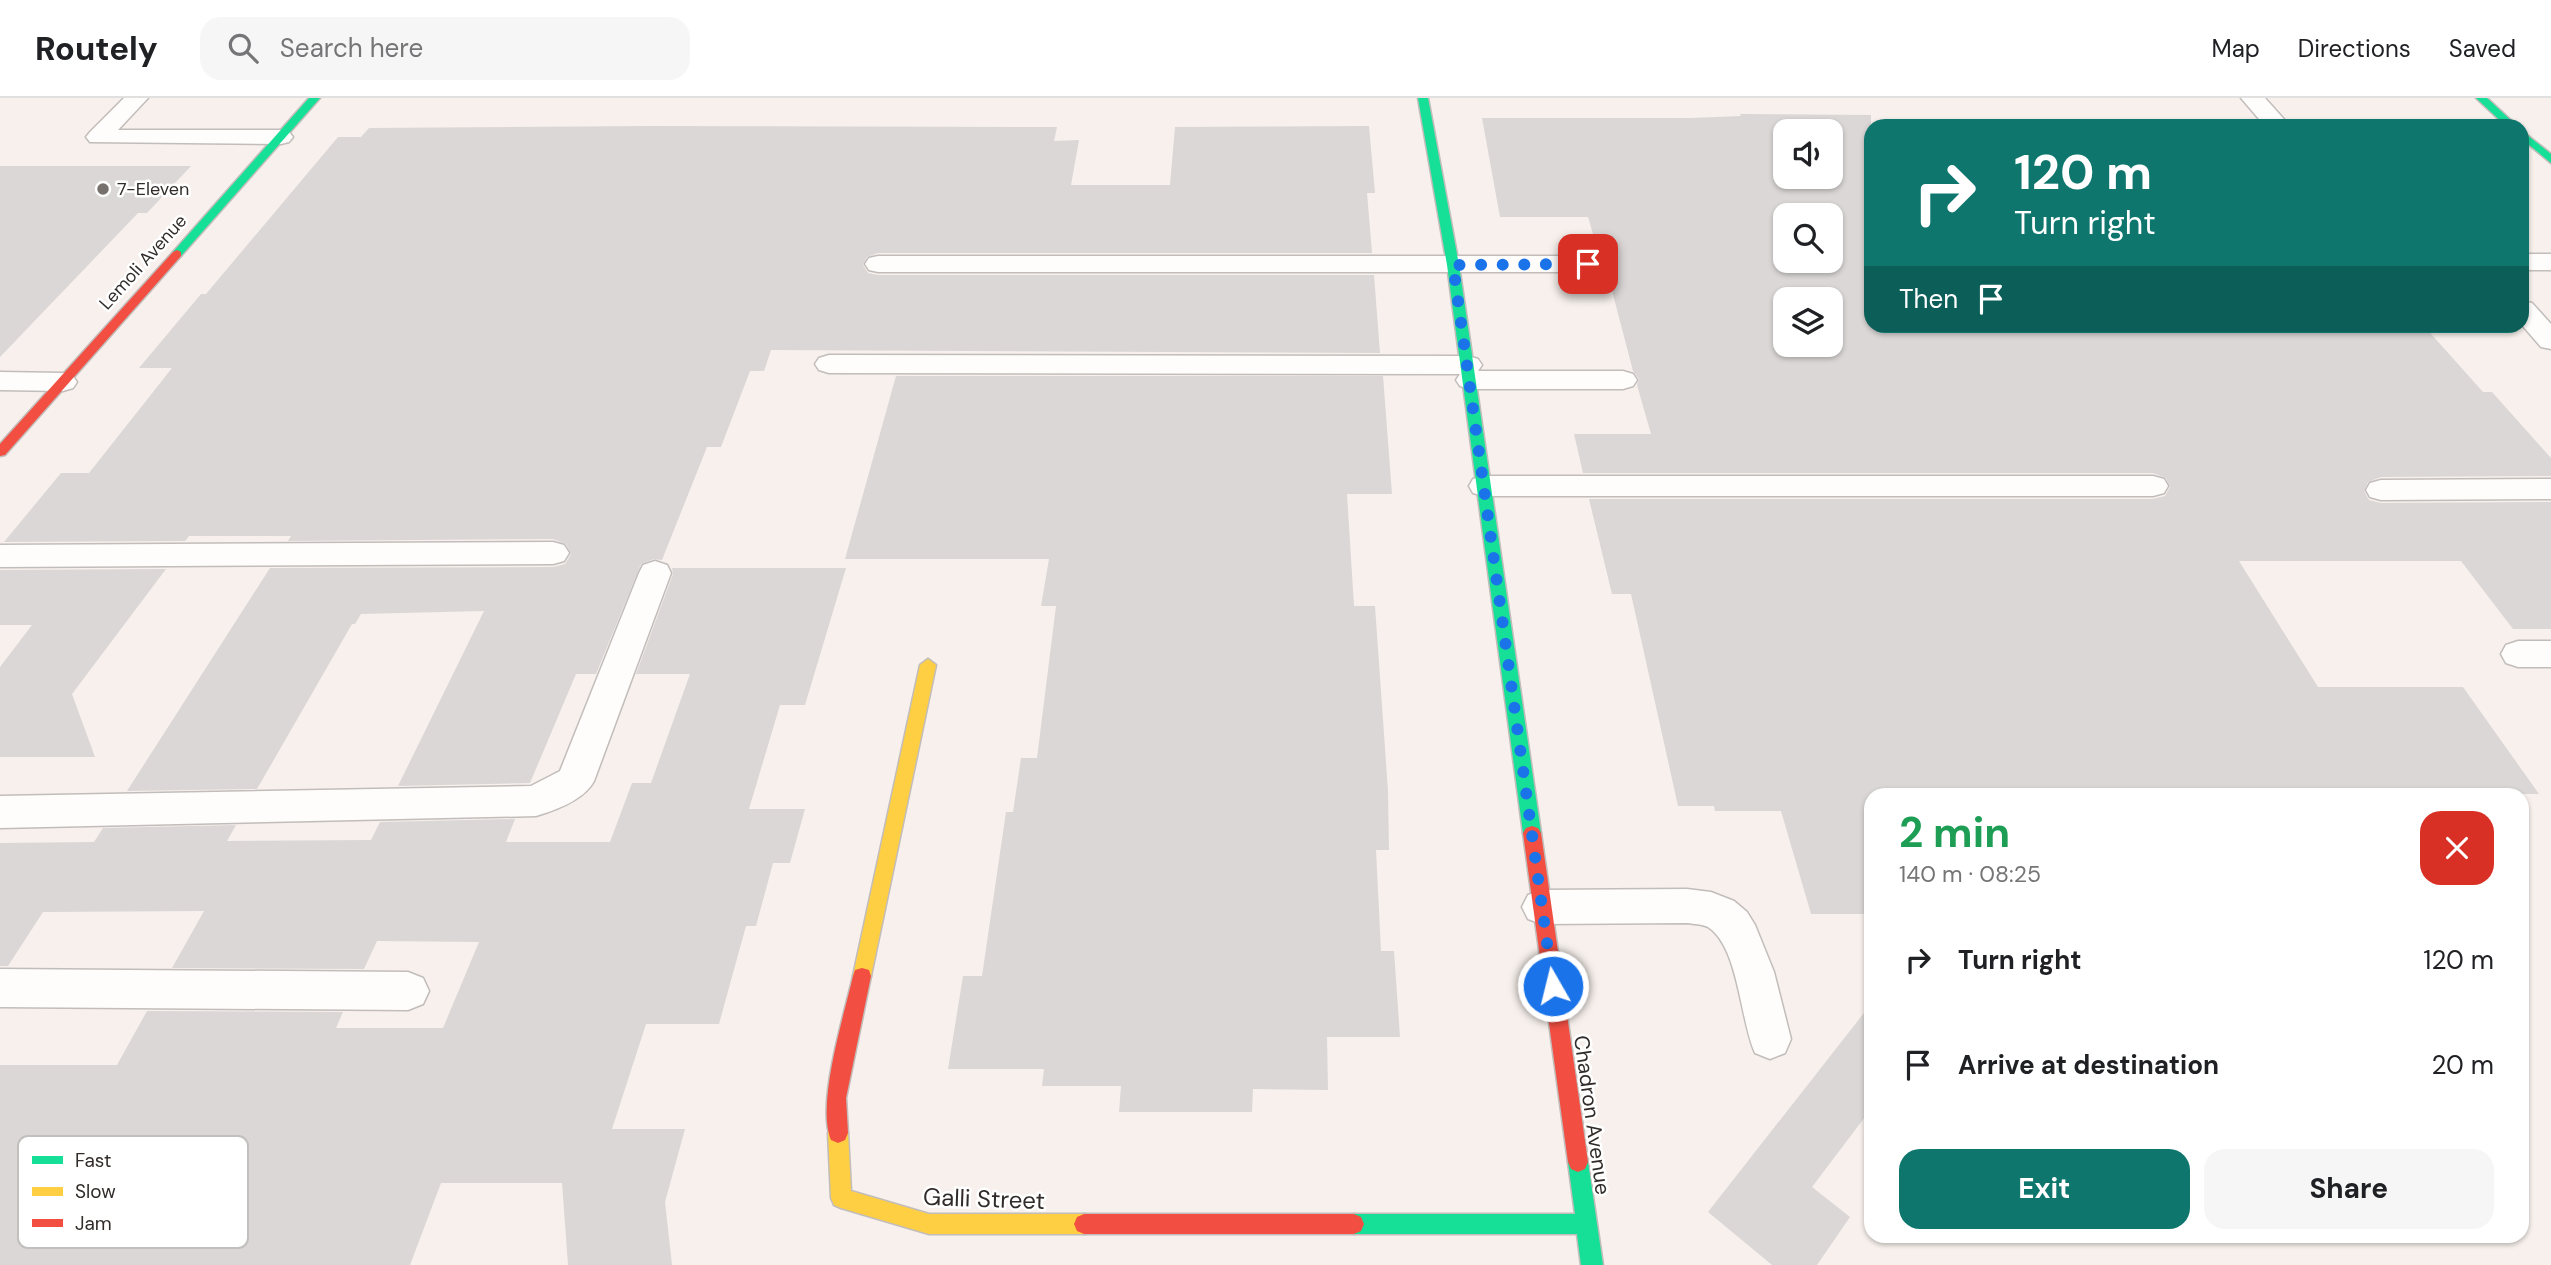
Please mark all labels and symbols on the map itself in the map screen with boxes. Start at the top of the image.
place label: 7-Eleven [117,177,189,201]
marker: 7-Eleven [95,181,111,197]
street label: Lemoli Avenue [94,209,192,315]
pin [1558,234,1618,294]
position arrow [1516,949,1590,1023]
street label: Chadron Avenue [1567,1034,1617,1197]
legend [18,1136,248,1248]
text: Fast [75,1148,111,1173]
text: Slow [75,1179,116,1204]
street label: Galli Street [922,1181,1046,1216]
text: Jam [75,1211,112,1236]

